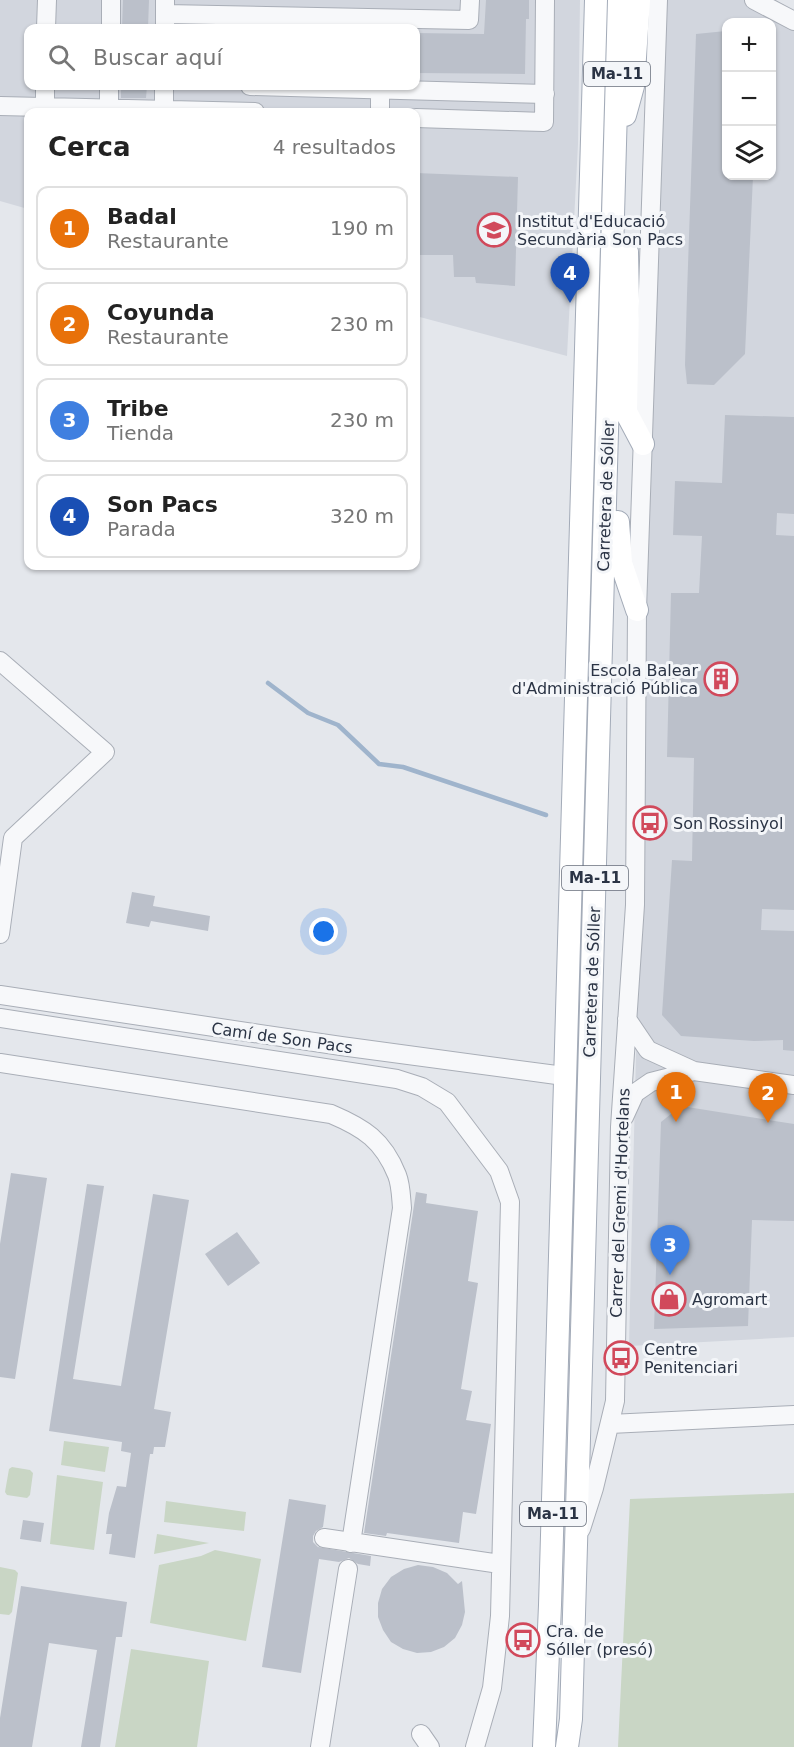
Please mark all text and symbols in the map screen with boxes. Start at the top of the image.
map controls [722,18,776,180]
button: + [722,18,776,72]
search box [24,24,420,90]
icon: search [45,41,78,74]
text: Buscar aquí [93,45,223,70]
road number: Ma-11 [584,62,650,86]
button: − [722,72,776,126]
button: layers [722,126,776,180]
text: Cerca [48,132,131,162]
text: 4 resultados [273,135,396,159]
text: Badal [107,204,177,229]
school or university icon: Institut d'Educació Secundària Son Pacs [476,212,512,248]
place label: Institut d'Educació Secundària Son Pacs [517,212,683,249]
text: 1 [63,216,76,240]
text: 190 m [330,216,394,240]
text: Restaurante [107,229,229,253]
pin: 4 [550,254,590,303]
text: Coyunda [107,300,215,325]
text: 2 [63,312,76,336]
text: 230 m [330,312,394,336]
text: Restaurante [107,325,229,349]
text: Tribe [107,396,169,421]
text: 3 [63,408,76,432]
text: 230 m [330,408,394,432]
street label: Carretera de Sóller [594,420,618,572]
text: Tienda [107,421,174,445]
text: Son Pacs [107,492,218,517]
text: 4 [63,504,76,528]
text: 320 m [330,504,394,528]
text: Parada [107,517,176,541]
place label: Escola Balear d'Administració Pública [512,661,698,698]
building icon: Escola Balear d'Administració Pública [703,661,739,697]
bus stop icon: Son Rossinyol [632,805,668,841]
place label: Son Rossinyol [673,814,783,833]
road number: Ma-11 [562,866,628,890]
street label: Carretera de Sóller [580,906,604,1058]
your location [309,917,338,946]
street label: Camí de Son Pacs [210,1019,354,1057]
pin: 1 [656,1072,696,1122]
pin: 2 [748,1074,788,1123]
street label: Carrer del Gremi d'Hortelans [606,1088,634,1318]
pin: 3 [650,1226,690,1275]
shop icon: Agromart [651,1281,687,1317]
place label: Agromart [692,1290,767,1309]
bus stop icon: Centre Penitenciari [603,1340,639,1376]
place label: Centre Penitenciari [644,1340,738,1377]
road number: Ma-11 [520,1502,586,1526]
bus stop icon: Cra. de Sóller (presó) [505,1622,541,1658]
place label: Cra. de Sóller (presó) [546,1622,653,1659]

